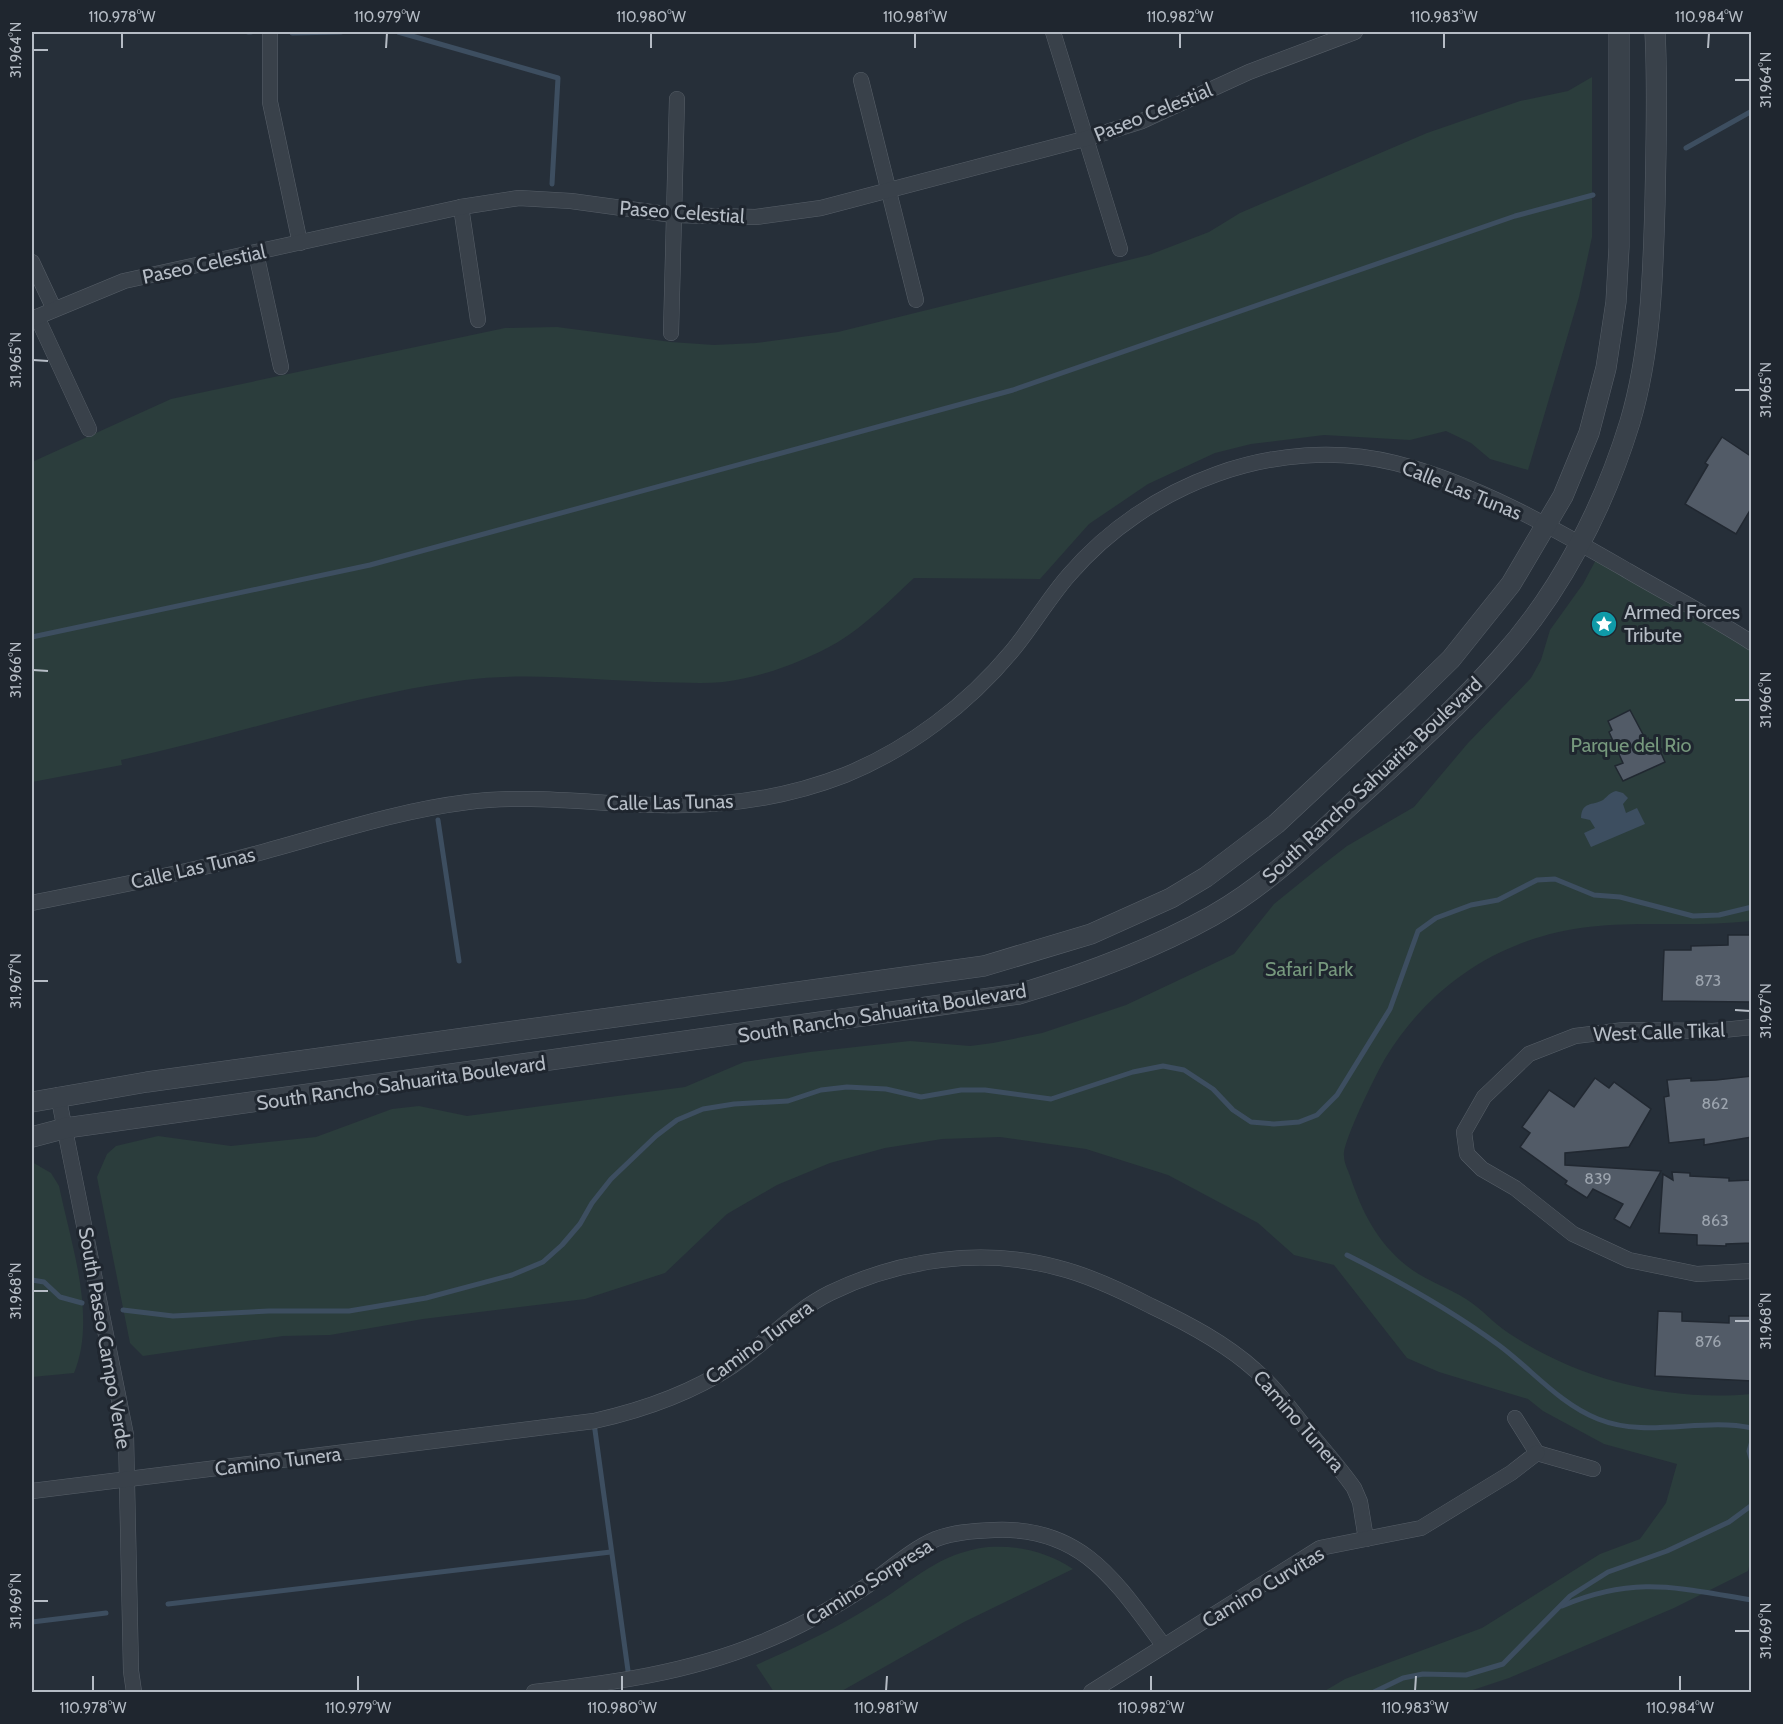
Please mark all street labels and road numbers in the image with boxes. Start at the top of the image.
street label: Paseo Celestial [1090,77,1216,147]
street label: Paseo Celestial [619,196,746,228]
street label: Paseo Celestial [140,239,268,289]
street label: Calle Las Tunas [1399,455,1525,525]
street label: South Rancho Sahuarita Boulevard [1257,672,1487,888]
street label: Calle Las Tunas [606,789,734,815]
street label: Calle Las Tunas [128,842,258,894]
street label: South Rancho Sahuarita Boulevard [736,978,1028,1048]
street label: West Calle Tikal [1593,1018,1726,1046]
street label: South Rancho Sahuarita Boulevard [255,1051,547,1115]
street label: South Paseo Campo Verde [74,1225,136,1451]
street label: Camino Tunera [701,1295,818,1389]
street label: Camino Tunera [1248,1365,1350,1477]
street label: Camino Tunera [214,1441,343,1481]
street label: Camino Sorpresa [801,1533,937,1631]
street label: Camino Curvitas [1198,1541,1328,1633]

